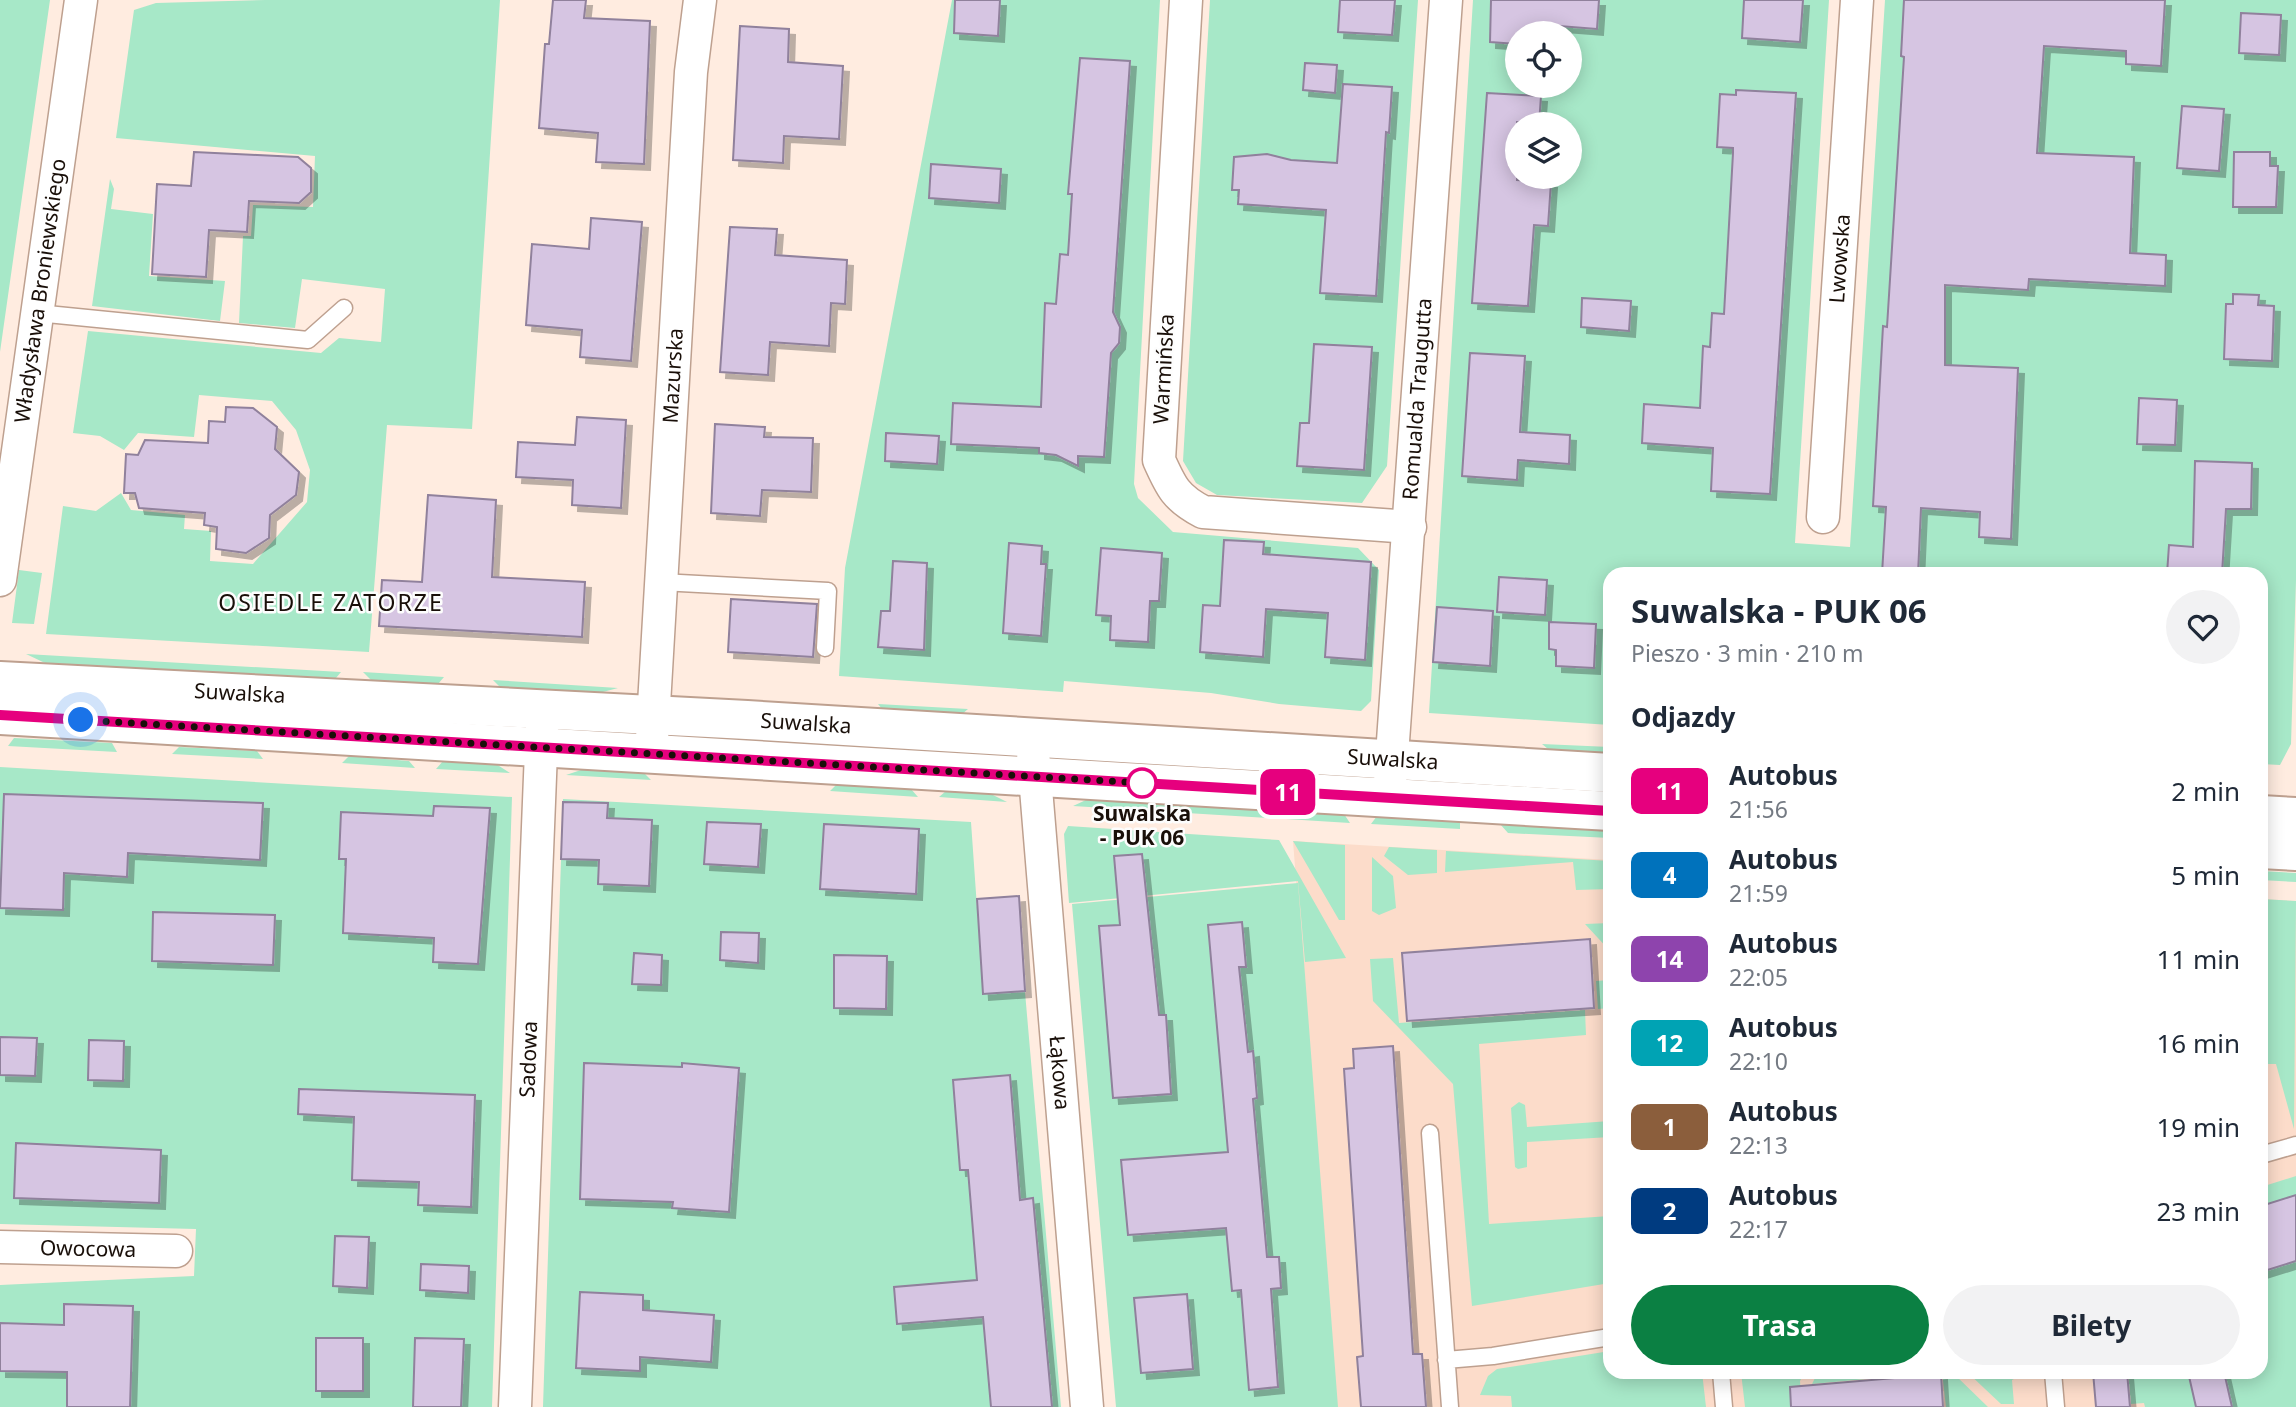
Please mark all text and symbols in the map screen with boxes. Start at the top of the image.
map controls [1505,21,1582,189]
button: locate [1505,21,1582,98]
button: layers [1505,112,1582,189]
street label: Władysława Broniewskiego [7,157,72,425]
street label: Lwowska [1822,213,1856,304]
street label: Romualda Traugutta [1395,297,1438,501]
street label: Warmińska [1146,313,1180,425]
street label: Mazurska [655,327,689,424]
district label: OSIEDLE ZATORZE [218,586,444,618]
text: Suwalska - PUK 06 [1631,588,1927,633]
button: heart [2166,590,2240,664]
text: Pieszo · 3 min · 210 m [1631,637,1864,669]
street label: Suwalska [193,676,286,709]
text: Odjazdy [1631,699,1735,735]
your location [63,702,98,737]
street label: Suwalska [760,706,852,739]
street label: Suwalska [1346,742,1439,775]
text: Autobus [1729,757,1838,793]
marker: Suwalska - PUK 06 [1127,768,1157,798]
line badge: 11 [1256,769,1320,815]
text: 2 min [2171,773,2240,809]
text: 11 [1656,774,1683,807]
text: 11 [1274,775,1302,808]
text: 21:56 [1729,793,1788,825]
place label: Suwalska - PUK 06 [1093,799,1191,851]
text: Autobus [1729,841,1838,877]
text: 5 min [2171,857,2240,893]
text: 4 [1663,858,1676,891]
text: 21:59 [1729,877,1788,909]
text: Autobus [1729,925,1838,961]
text: 11 min [2156,941,2240,977]
text: 14 [1656,942,1683,975]
text: 22:05 [1729,961,1788,993]
text: Autobus [1729,1009,1838,1045]
street label: Sadowa [512,1020,543,1098]
text: 16 min [2156,1025,2240,1061]
text: 12 [1656,1026,1683,1059]
street label: Łąkowa [1043,1034,1077,1111]
text: 22:10 [1729,1045,1788,1077]
text: Autobus [1729,1093,1838,1129]
text: 19 min [2156,1109,2240,1145]
text: 1 [1663,1110,1676,1143]
text: 22:13 [1729,1129,1788,1161]
text: Autobus [1729,1177,1838,1213]
text: 23 min [2156,1193,2240,1229]
text: 2 [1663,1194,1676,1227]
text: 22:17 [1729,1213,1788,1245]
street label: Owocowa [40,1233,136,1263]
button: Trasa [1631,1285,1929,1365]
button: Bilety [1943,1285,2240,1365]

